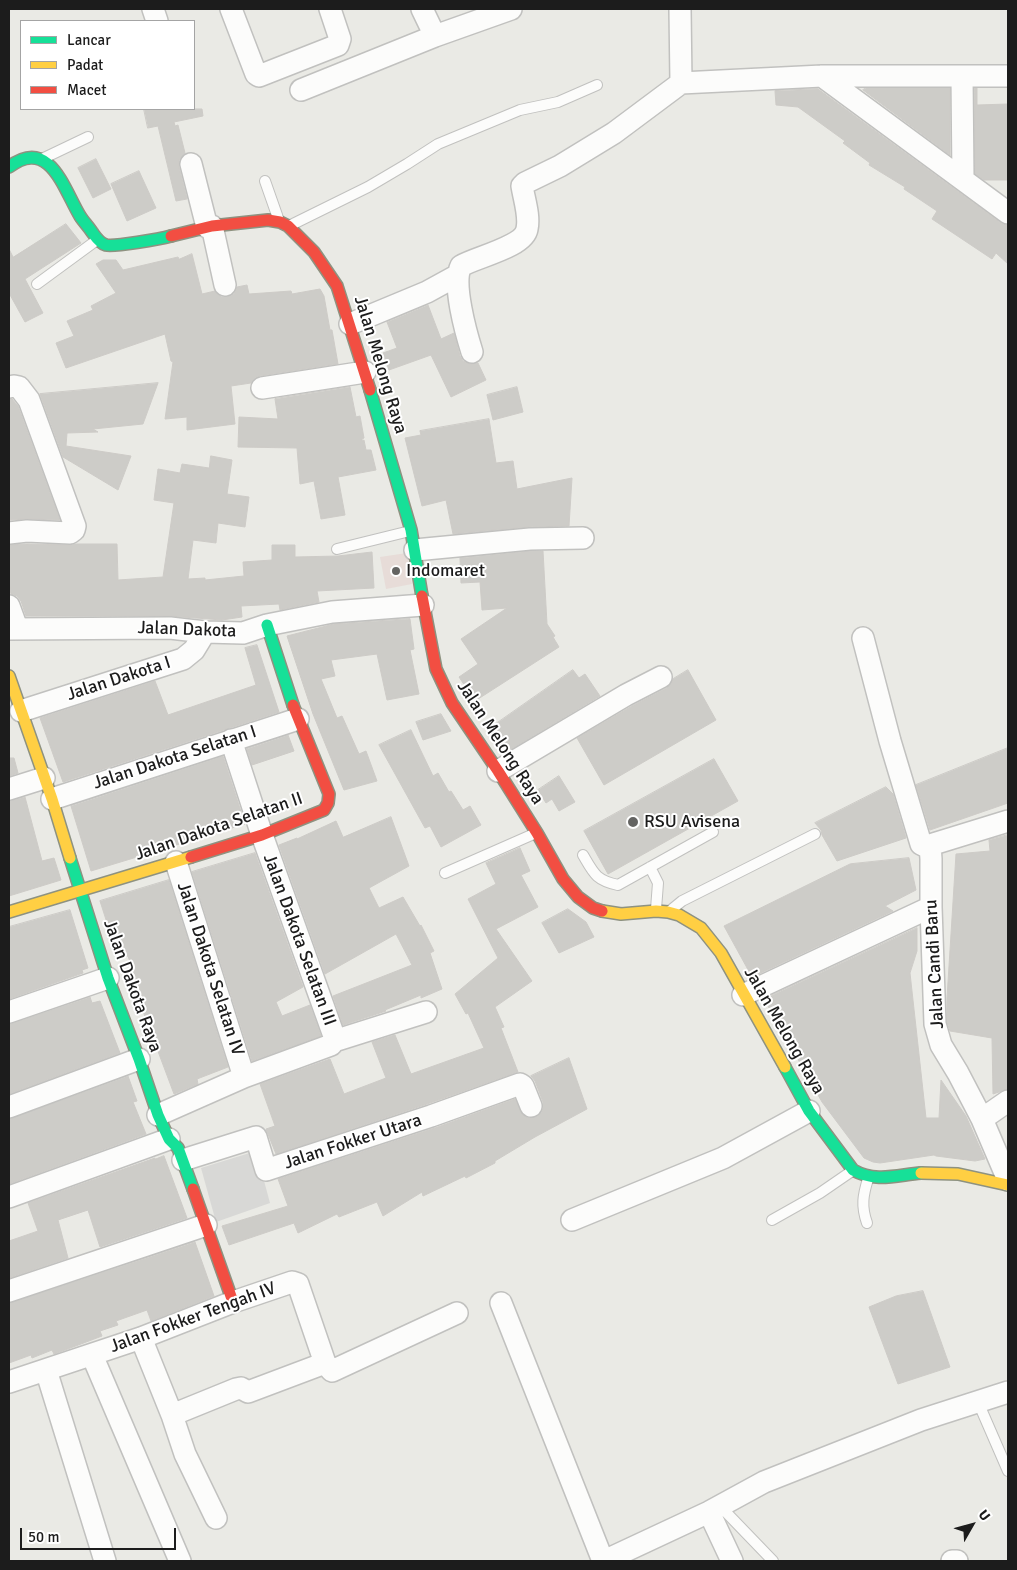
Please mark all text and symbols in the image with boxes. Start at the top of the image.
legend [20,20,195,110]
text: Lancar [67,31,111,49]
text: Padat [67,56,103,74]
text: Macet [67,81,106,99]
street label: Jalan Melong Raya [349,293,411,437]
place label: Indomaret [406,560,485,582]
marker: Indomaret [390,565,402,577]
street label: Jalan Dakota [137,617,237,643]
street label: Jalan Dakota I [64,652,174,706]
street label: Jalan Melong Raya [452,677,548,809]
street label: Jalan Dakota Selatan I [91,721,259,795]
street label: Jalan Dakota Selatan II [132,788,306,866]
place label: RSU Avisena [644,811,740,833]
marker: RSU Avisena [626,815,640,829]
street label: Jalan Dakota Selatan III [258,851,340,1029]
street label: Jalan Dakota Selatan IV [172,880,248,1058]
street label: Jalan Candi Baru [921,899,949,1029]
street label: Jalan Dakota Raya [98,917,166,1055]
street label: Jalan Melong Raya [739,964,829,1098]
street label: Jalan Fokker Utara [281,1110,425,1174]
street label: Jalan Fokker Tengah IV [107,1278,279,1358]
north arrow [947,1500,997,1550]
text: U [975,1507,994,1524]
scale bar [22,1518,179,1550]
text: 50 m [28,1528,59,1546]

